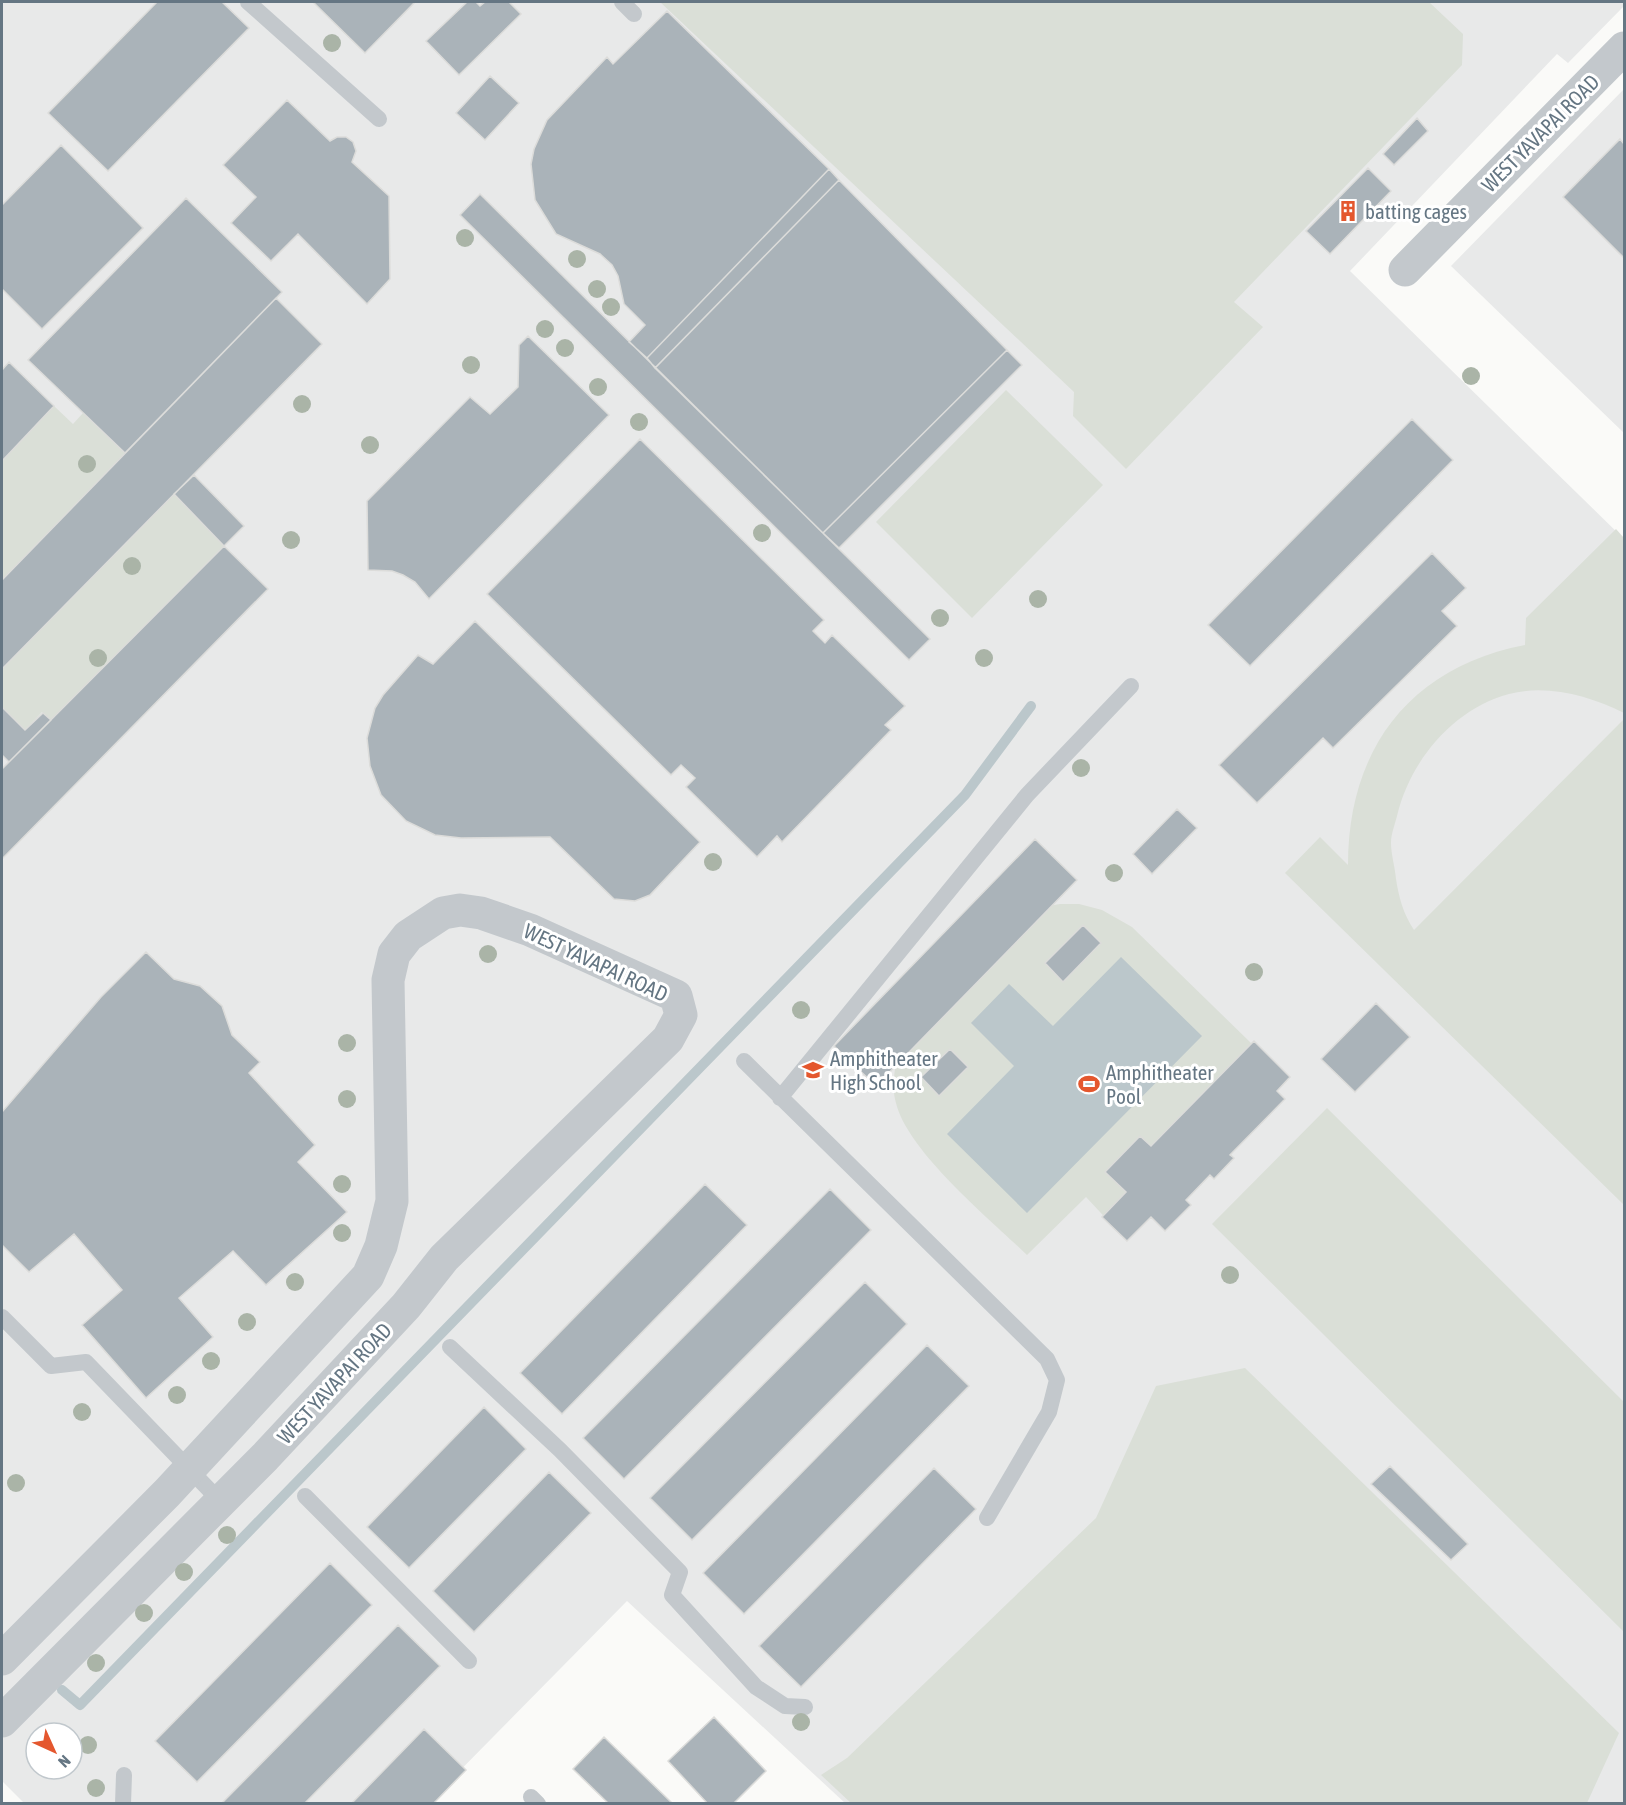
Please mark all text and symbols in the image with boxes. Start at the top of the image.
street label: WEST YAVAPAI ROAD [1476,69,1604,197]
building icon: batting cages [1336,199,1360,223]
place label: batting cages [1365,199,1467,223]
street label: WEST YAVAPAI ROAD [520,918,672,1006]
place label: Amphitheater High School [830,1046,938,1094]
school or university icon: Amphitheater High School [801,1058,825,1082]
place label: Amphitheater Pool [1106,1060,1214,1108]
sports icon: Amphitheater Pool [1077,1072,1101,1096]
street label: WEST YAVAPAI ROAD [272,1318,396,1448]
north arrow [24,1721,84,1781]
text: N [55,1752,74,1771]

